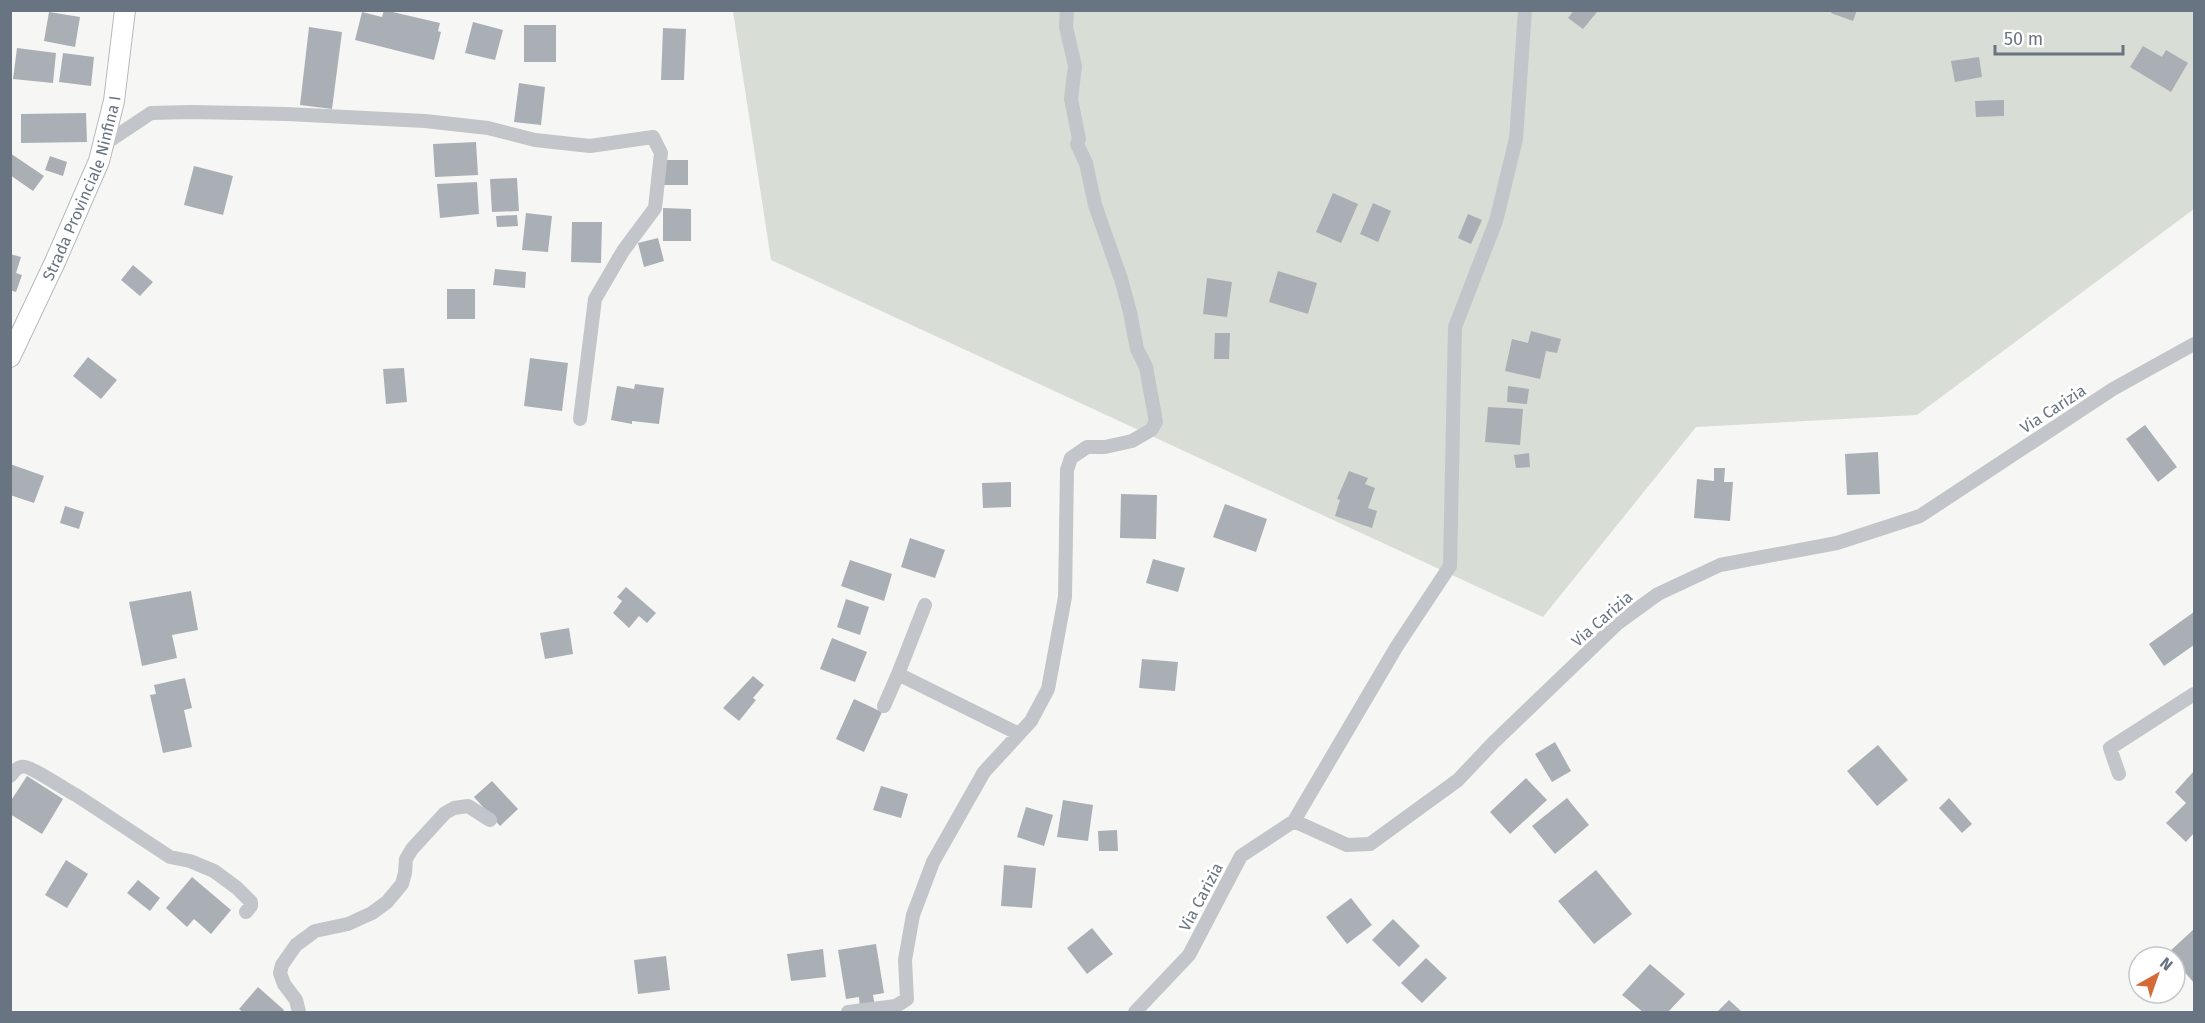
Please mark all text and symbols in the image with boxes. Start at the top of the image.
scale bar [1995,18,2122,56]
text: 50 m [2004,28,2043,50]
street label: Strada Provinciale Ninfina I [38,95,124,284]
street label: Via Carizia [2016,381,2090,437]
street label: Via Carizia [1568,587,1636,651]
street label: Via Carizia [1175,860,1227,934]
north arrow [2127,945,2187,1005]
text: N [2156,953,2176,975]

